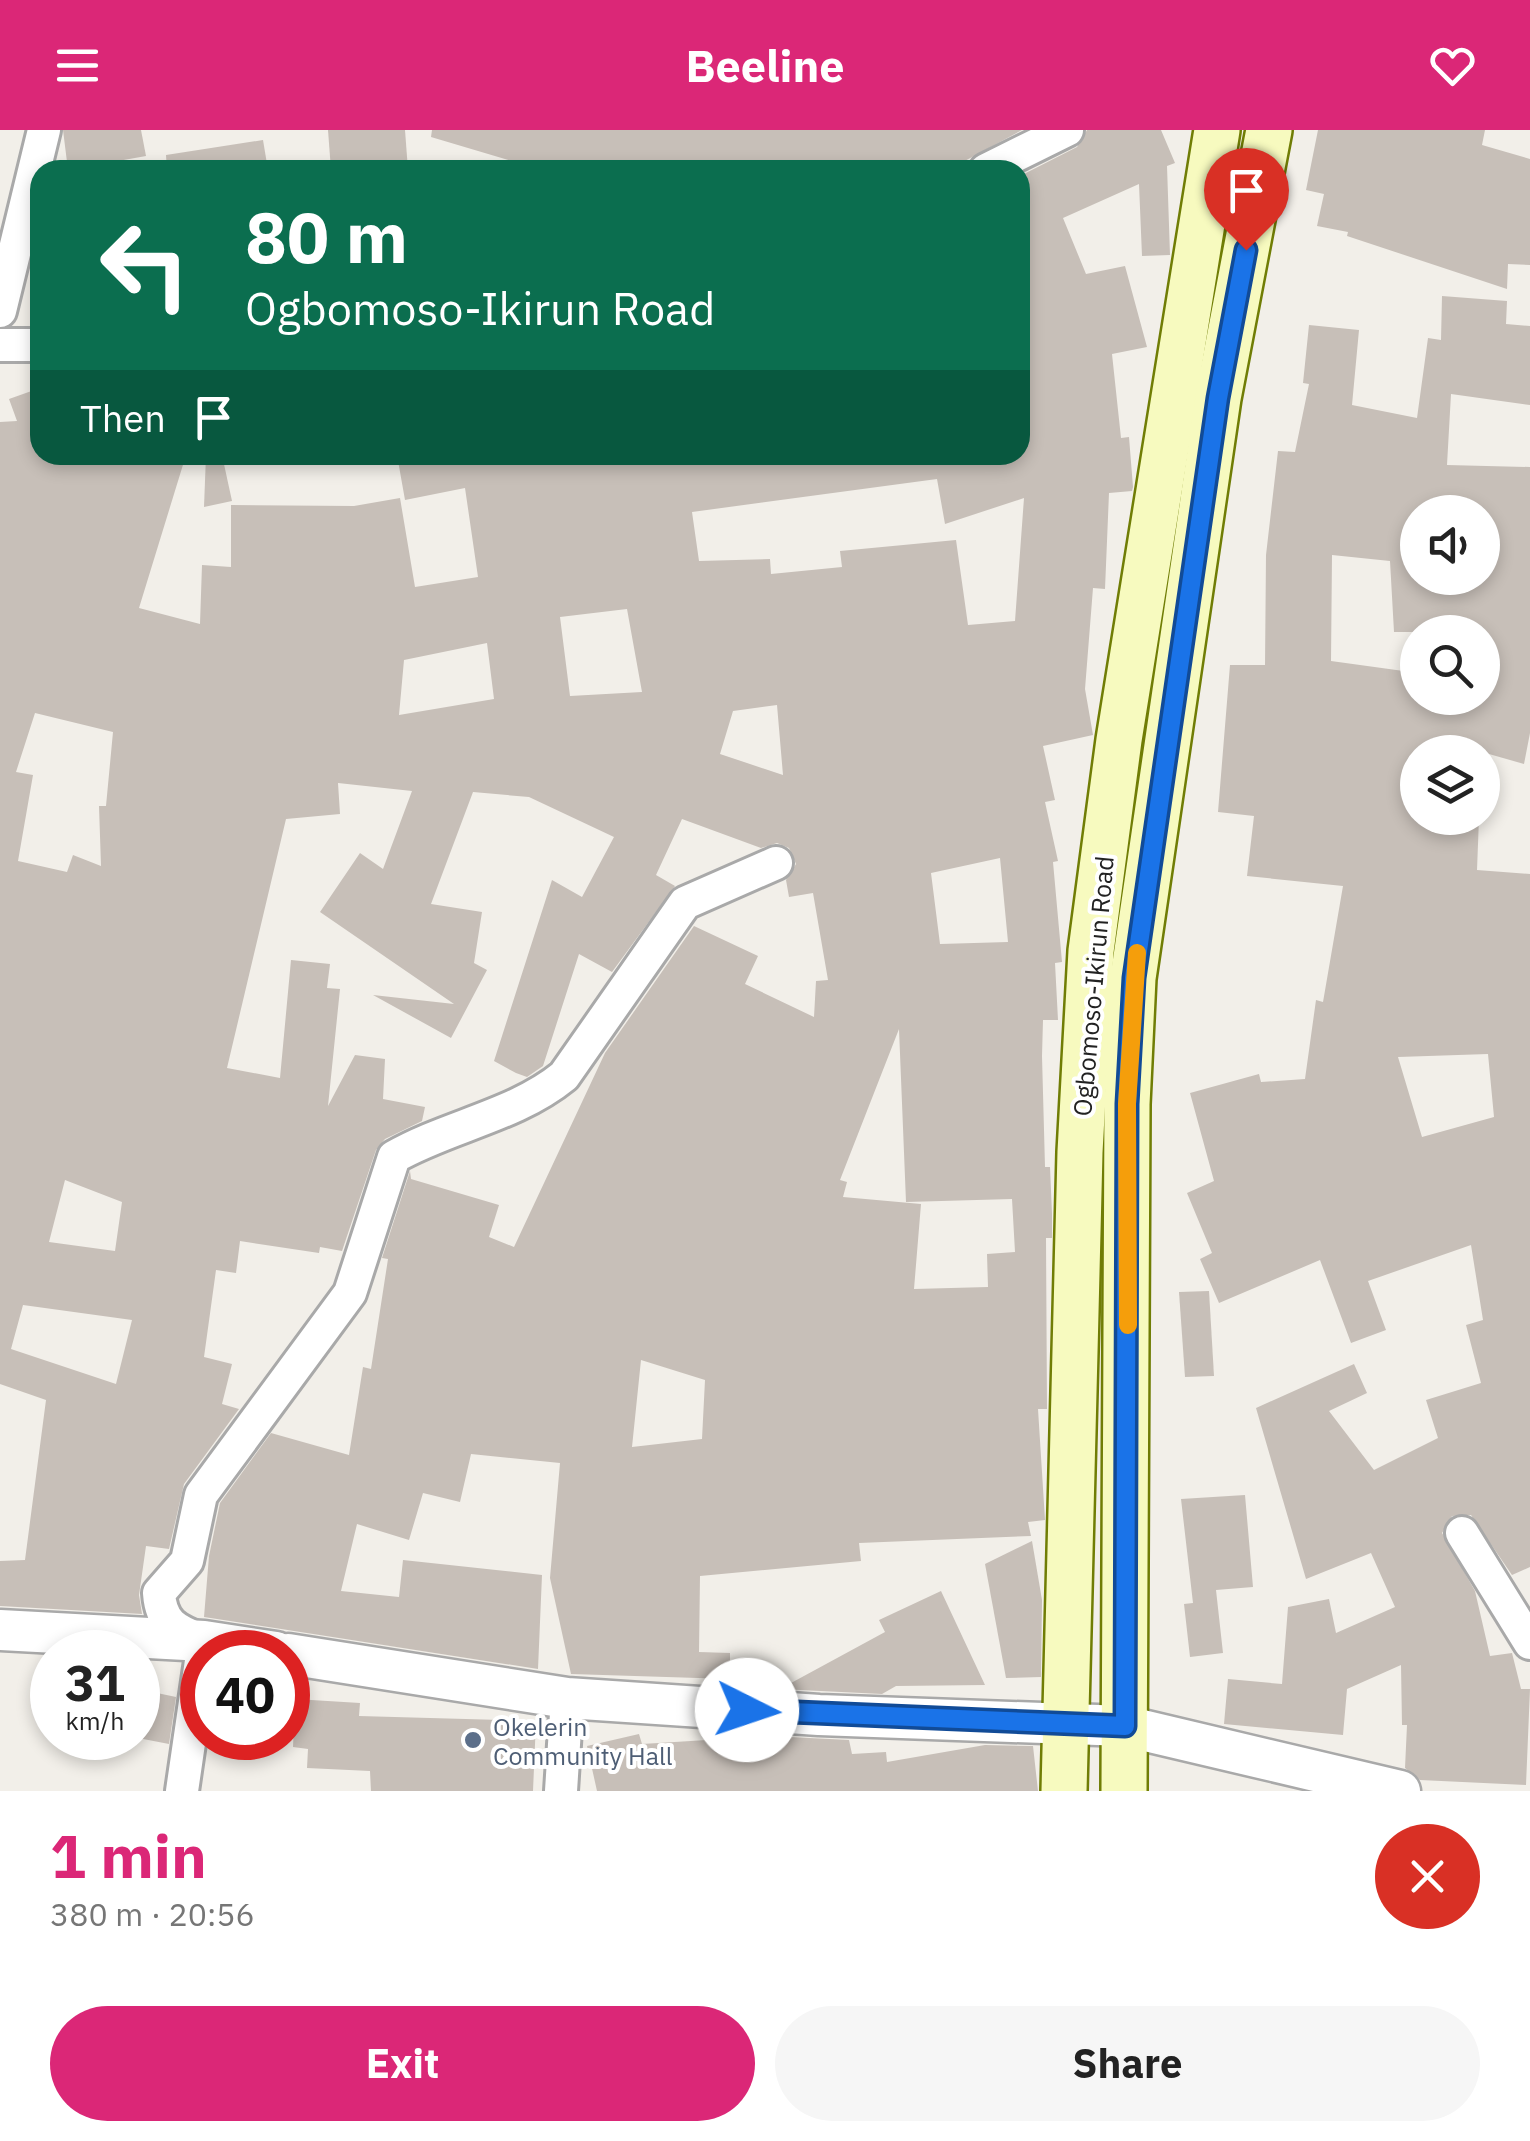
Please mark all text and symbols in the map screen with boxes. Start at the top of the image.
text: Beeline [685,36,845,94]
icon: menu [50,38,105,93]
icon: heart [1425,38,1480,93]
pin [1204,148,1289,251]
icon: arrive [1219,163,1274,218]
text: 80 m [245,191,408,282]
icon: left [80,200,210,330]
text: Ogbomoso-Ikirun Road [245,279,715,337]
icon: arrive [186,390,241,445]
text: Then [80,393,166,442]
map controls [1400,495,1500,835]
button: sound [1400,495,1500,595]
button: search [1400,615,1500,715]
button: layers [1400,735,1500,835]
street label: Ogbomoso-Ikirun Road [1065,854,1121,1118]
speed limit sign: 40 [180,1630,310,1760]
text: 31 [65,1650,125,1715]
position arrow [695,1658,799,1762]
text: km/h [66,1704,124,1737]
place label: Okelerin Community Hall [493,1710,673,1772]
marker: Okelerin Community Hall [462,1729,484,1751]
text: 1 min [50,1816,207,1895]
button: close [1375,1824,1480,1929]
text: 380 m · 20:56 [50,1893,255,1935]
button: Exit [50,2006,755,2121]
button: Share [775,2006,1480,2121]

